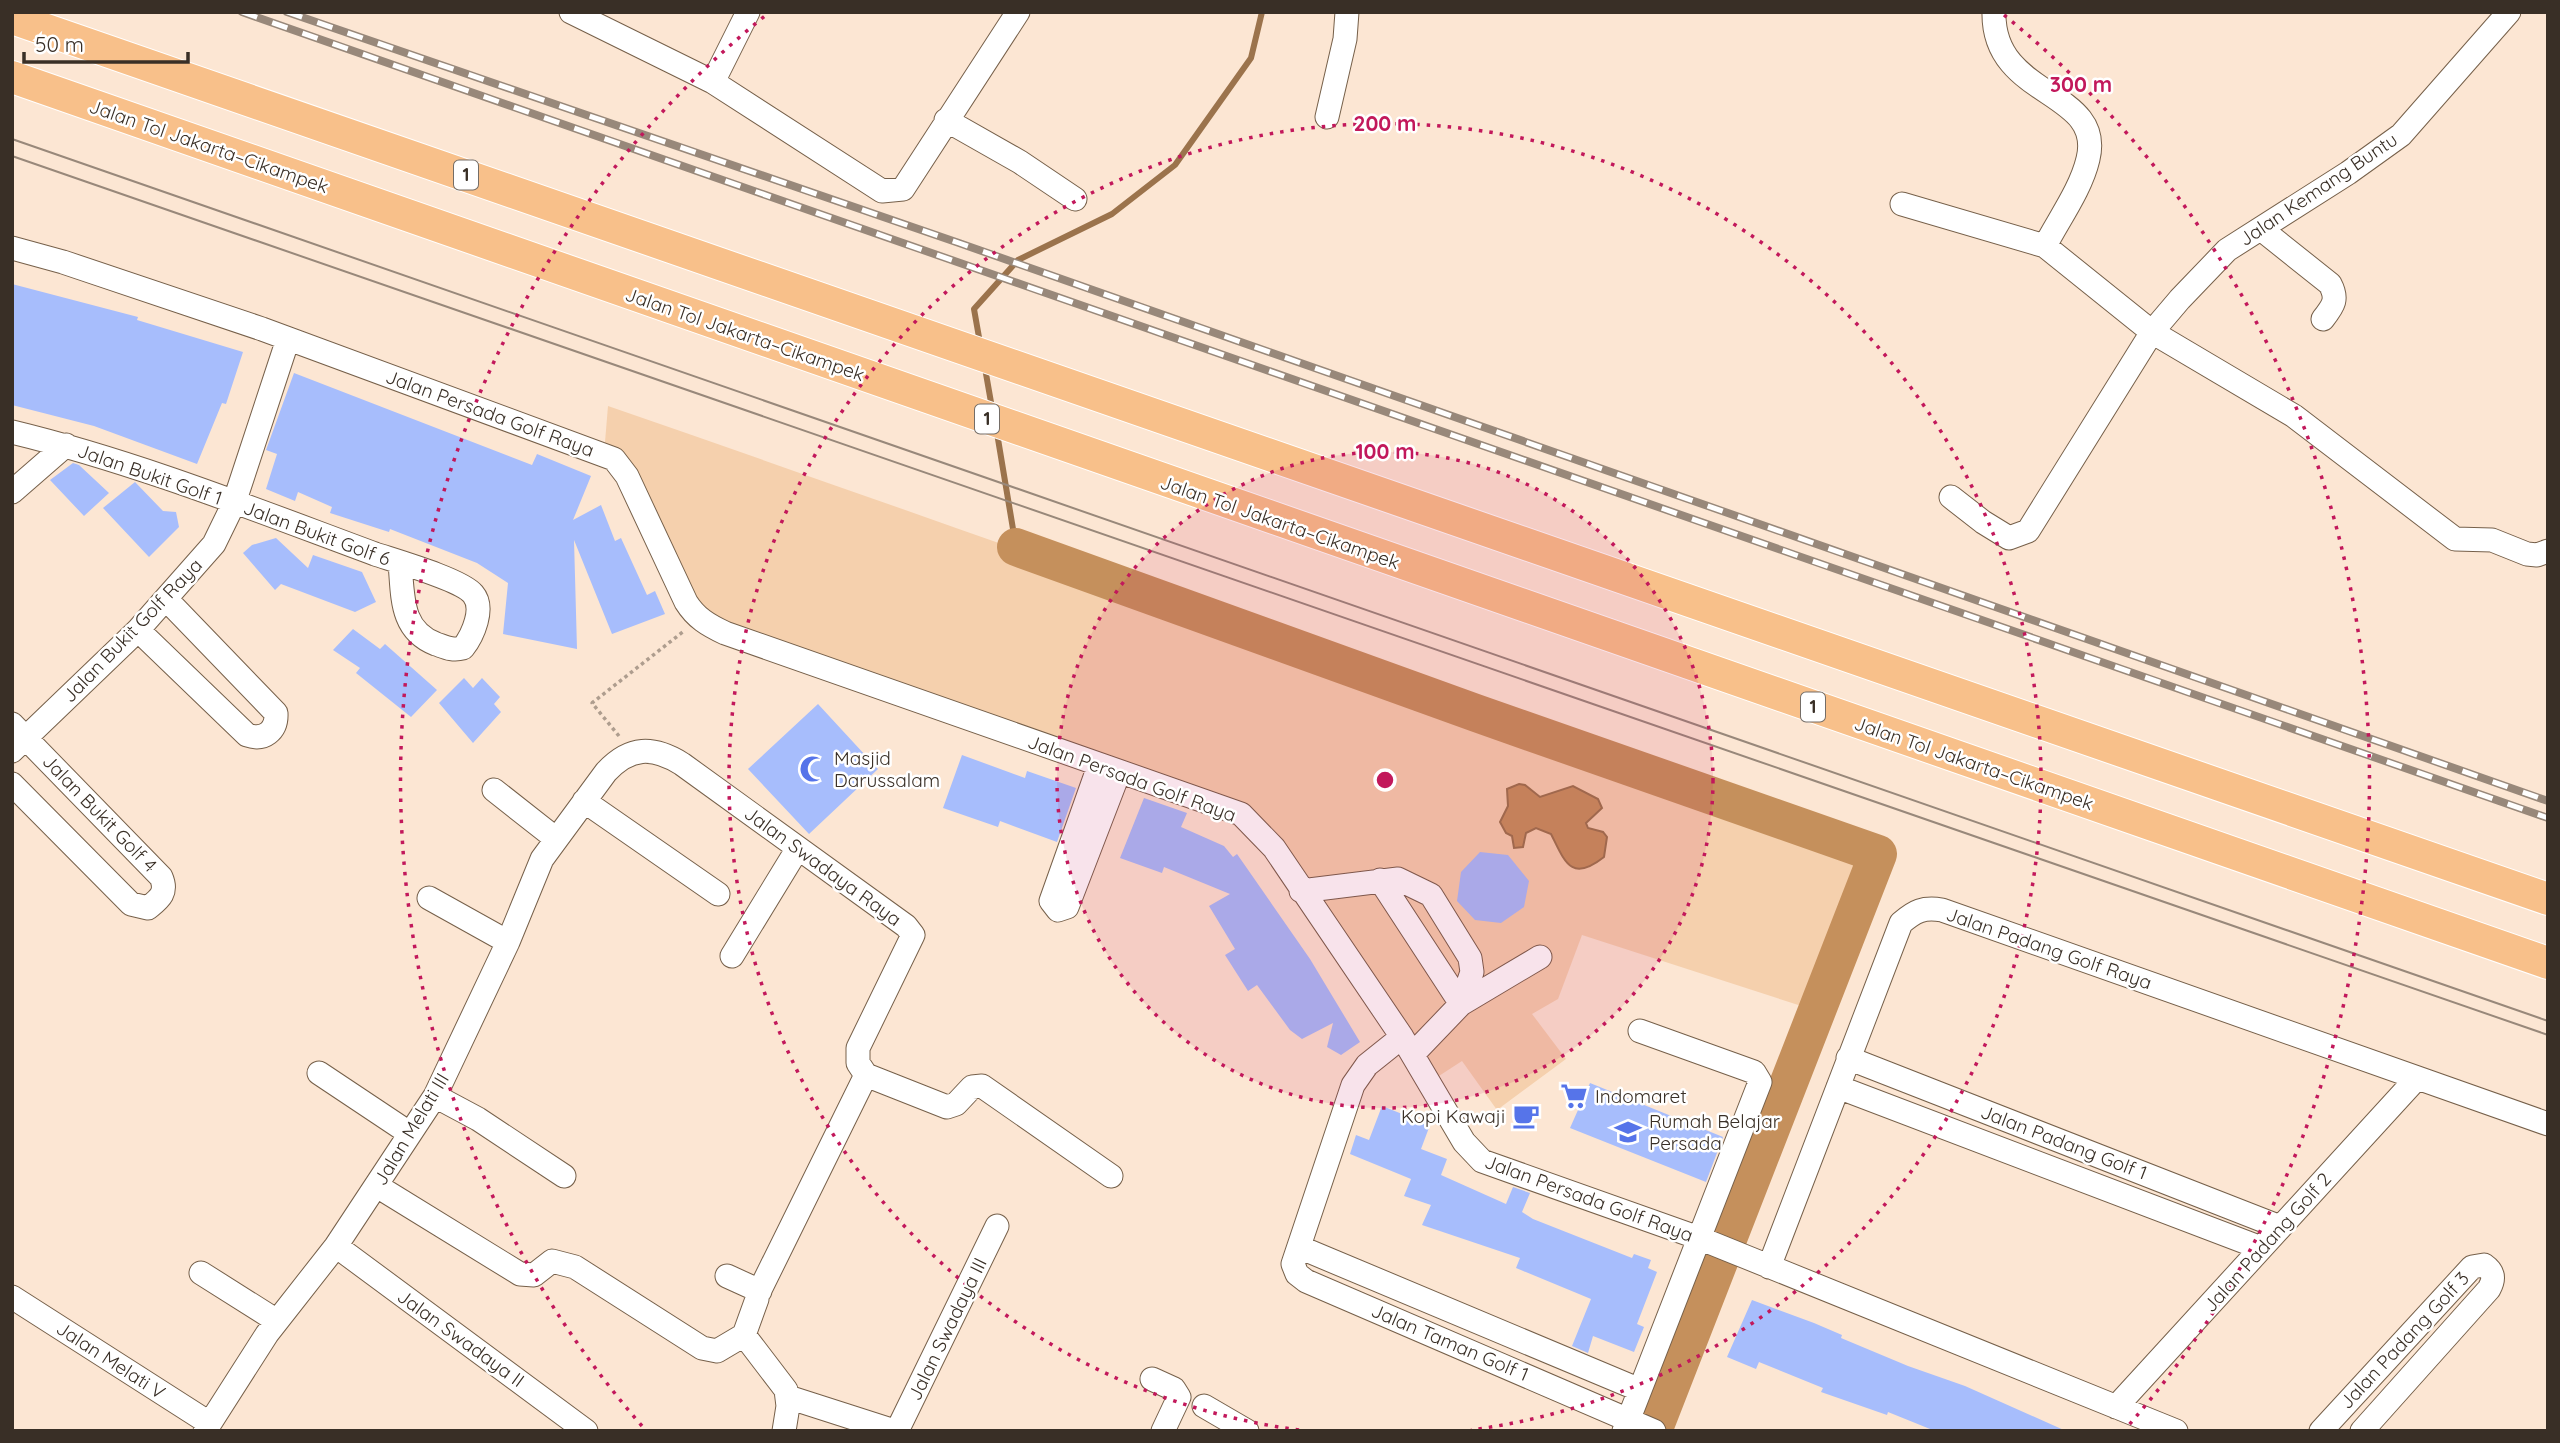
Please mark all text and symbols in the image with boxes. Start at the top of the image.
scale bar [24,21,189,65]
text: 50 m [35,31,84,57]
text: 300 m [2050,71,2112,97]
street label: Jalan Tol Jakarta–Cikampek [86,94,332,198]
text: 200 m [1354,110,1416,136]
street label: Jalan Kemang Buntu [2234,127,2402,251]
road number: 1 [454,160,478,190]
street label: Jalan Tol Jakarta–Cikampek [622,282,868,386]
street label: Jalan Persada Golf Raya [382,364,598,462]
road number: 1 [975,404,999,433]
street label: Jalan Bukit Golf 1 [74,438,226,510]
text: 100 m [1355,438,1415,464]
street label: Jalan Tol Jakarta–Cikampek [1157,470,1403,574]
street label: Jalan Bukit Golf 6 [240,495,394,571]
street label: Jalan Bukit Golf Raya [57,553,207,707]
road number: 1 [1801,692,1825,722]
street label: Jalan Tol Jakarta–Cikampek [1851,711,2097,815]
street label: Jalan Persada Golf Raya [1024,729,1240,827]
place label: Masjid Darussalam [834,746,940,792]
street label: Jalan Bukit Golf 4 [38,749,162,877]
mosque icon: Masjid Darussalam [798,754,828,784]
centre of rings [1373,768,1397,792]
street label: Jalan Swadaya Raya [740,801,906,931]
street label: Jalan Padang Golf Raya [1943,902,2155,994]
street label: Jalan Melati III [368,1069,454,1189]
supermarket icon: Indomaret [1559,1081,1589,1111]
place label: Indomaret [1595,1084,1687,1108]
street label: Jalan Padang Golf 1 [1977,1099,2151,1185]
cafe icon: Kopi Kawaji [1511,1101,1541,1131]
place label: Kopi Kawaji [1401,1104,1505,1128]
place label: Rumah Belajar Persada [1649,1109,1781,1155]
school or university icon: Rumah Belajar Persada [1613,1117,1643,1147]
street label: Jalan Persada Golf Raya [1481,1149,1697,1247]
street label: Jalan Padang Golf 2 [2198,1167,2336,1317]
street label: Jalan Swadaya III [902,1254,992,1404]
street label: Jalan Padang Golf 3 [2334,1266,2474,1414]
street label: Jalan Swadaya II [393,1284,529,1392]
street label: Jalan Taman Golf 1 [1368,1298,1532,1386]
street label: Jalan Melati V [52,1316,170,1404]

